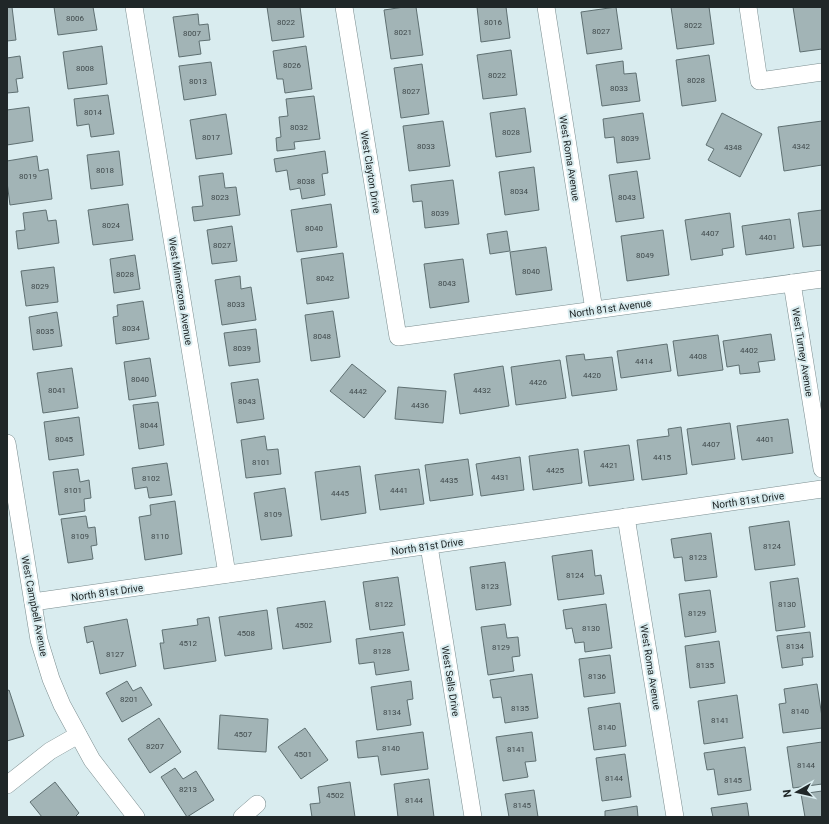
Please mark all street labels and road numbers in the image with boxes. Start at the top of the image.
street label: West Roma Avenue [557,115,582,202]
street label: West Clayton Drive [359,130,382,214]
street label: West Minnezona Avenue [167,236,194,346]
street label: North 81st Avenue [568,297,652,320]
street label: West Turney Avenue [790,307,815,397]
street label: North 81st Drive [711,490,785,511]
street label: North 81st Drive [390,536,464,557]
street label: West Campbell Avenue [19,555,50,657]
street label: North 81st Drive [70,582,144,603]
street label: West Roma Avenue [638,624,663,711]
street label: West Sells Drive [440,645,462,717]

